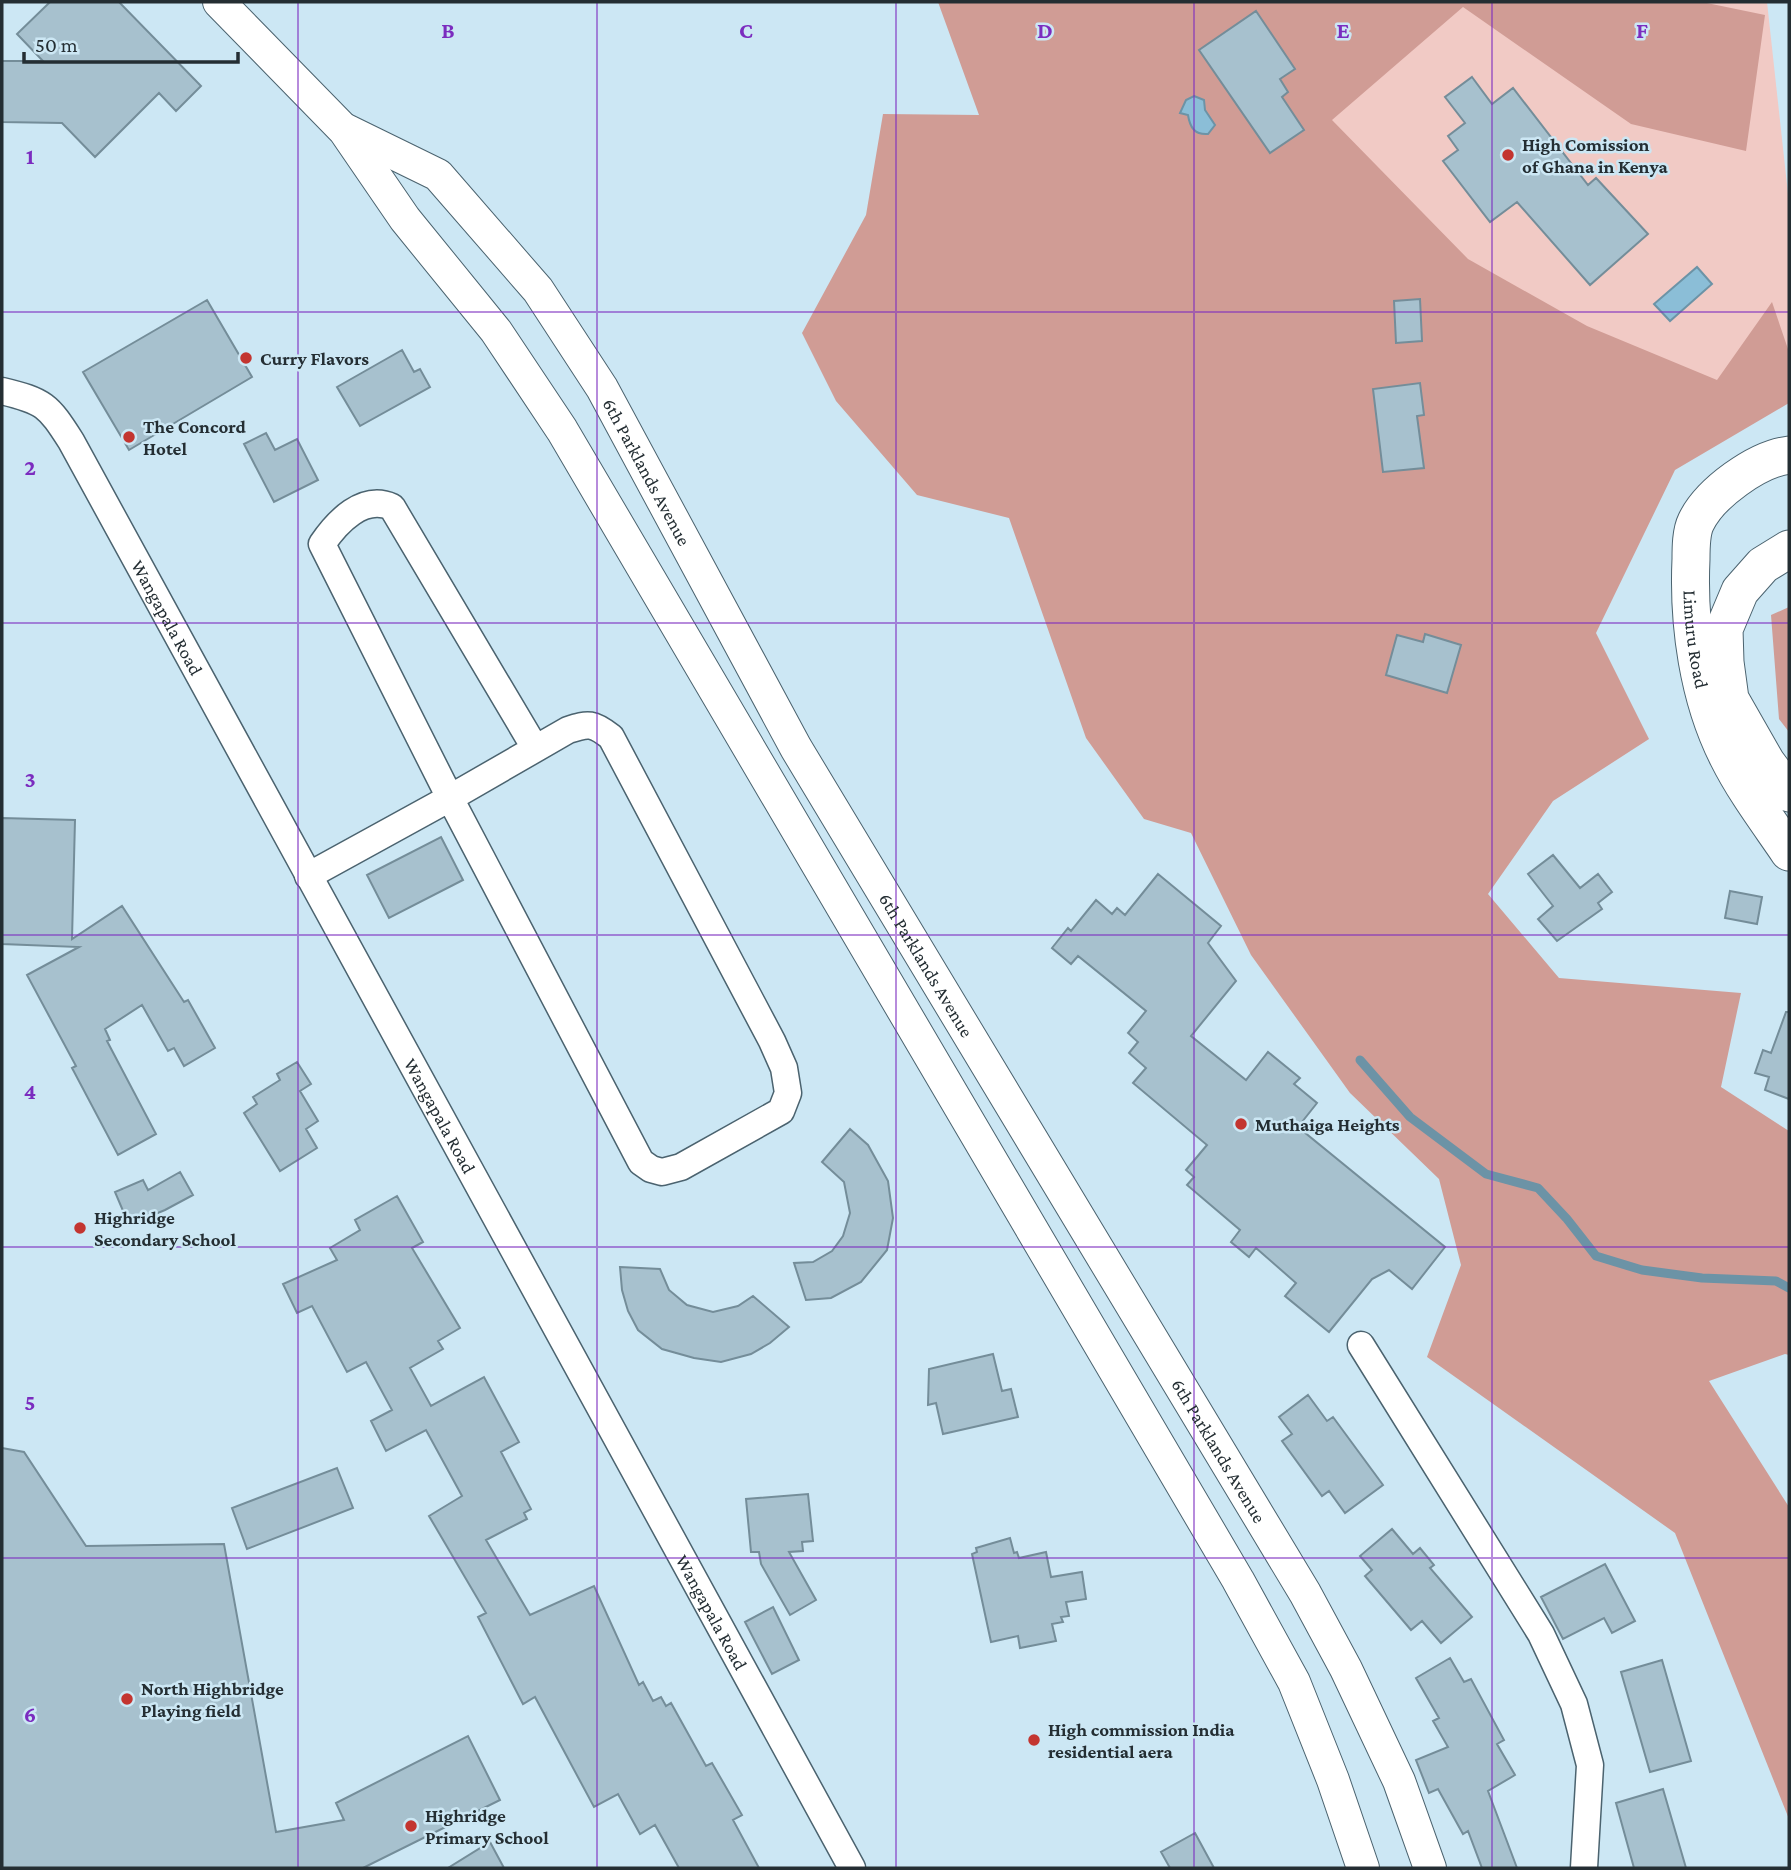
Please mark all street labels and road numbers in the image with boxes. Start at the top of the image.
street label: 6th Parklands Avenue [598,395,695,549]
street label: Wangapala Road [127,556,207,679]
street label: Limuru Road [1680,590,1713,690]
street label: 6th Parklands Avenue [875,889,978,1041]
street label: Wangapala Road [400,1054,480,1177]
street label: 6th Parklands Avenue [1167,1375,1270,1527]
street label: Wangapala Road [671,1551,751,1674]

